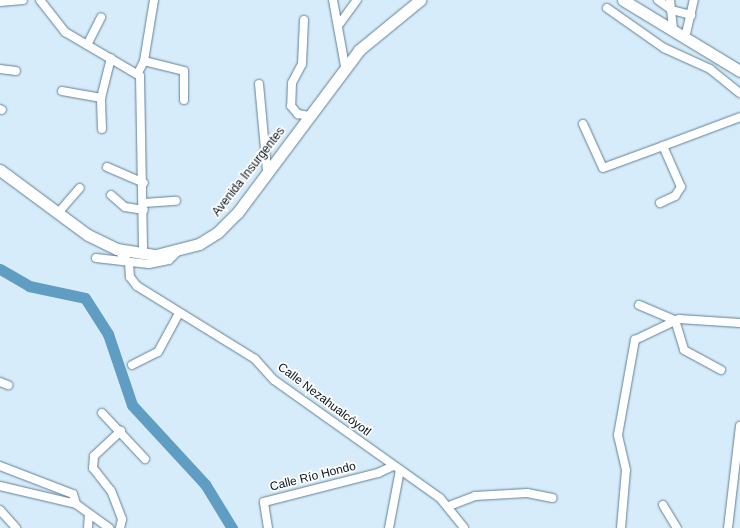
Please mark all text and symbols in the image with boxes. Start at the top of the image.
street label: Avenida Insurgentes [210,125,288,219]
street label: Calle Nezahualcóyotl [275,360,373,440]
street label: Calle Río Hondo [269,459,357,495]

